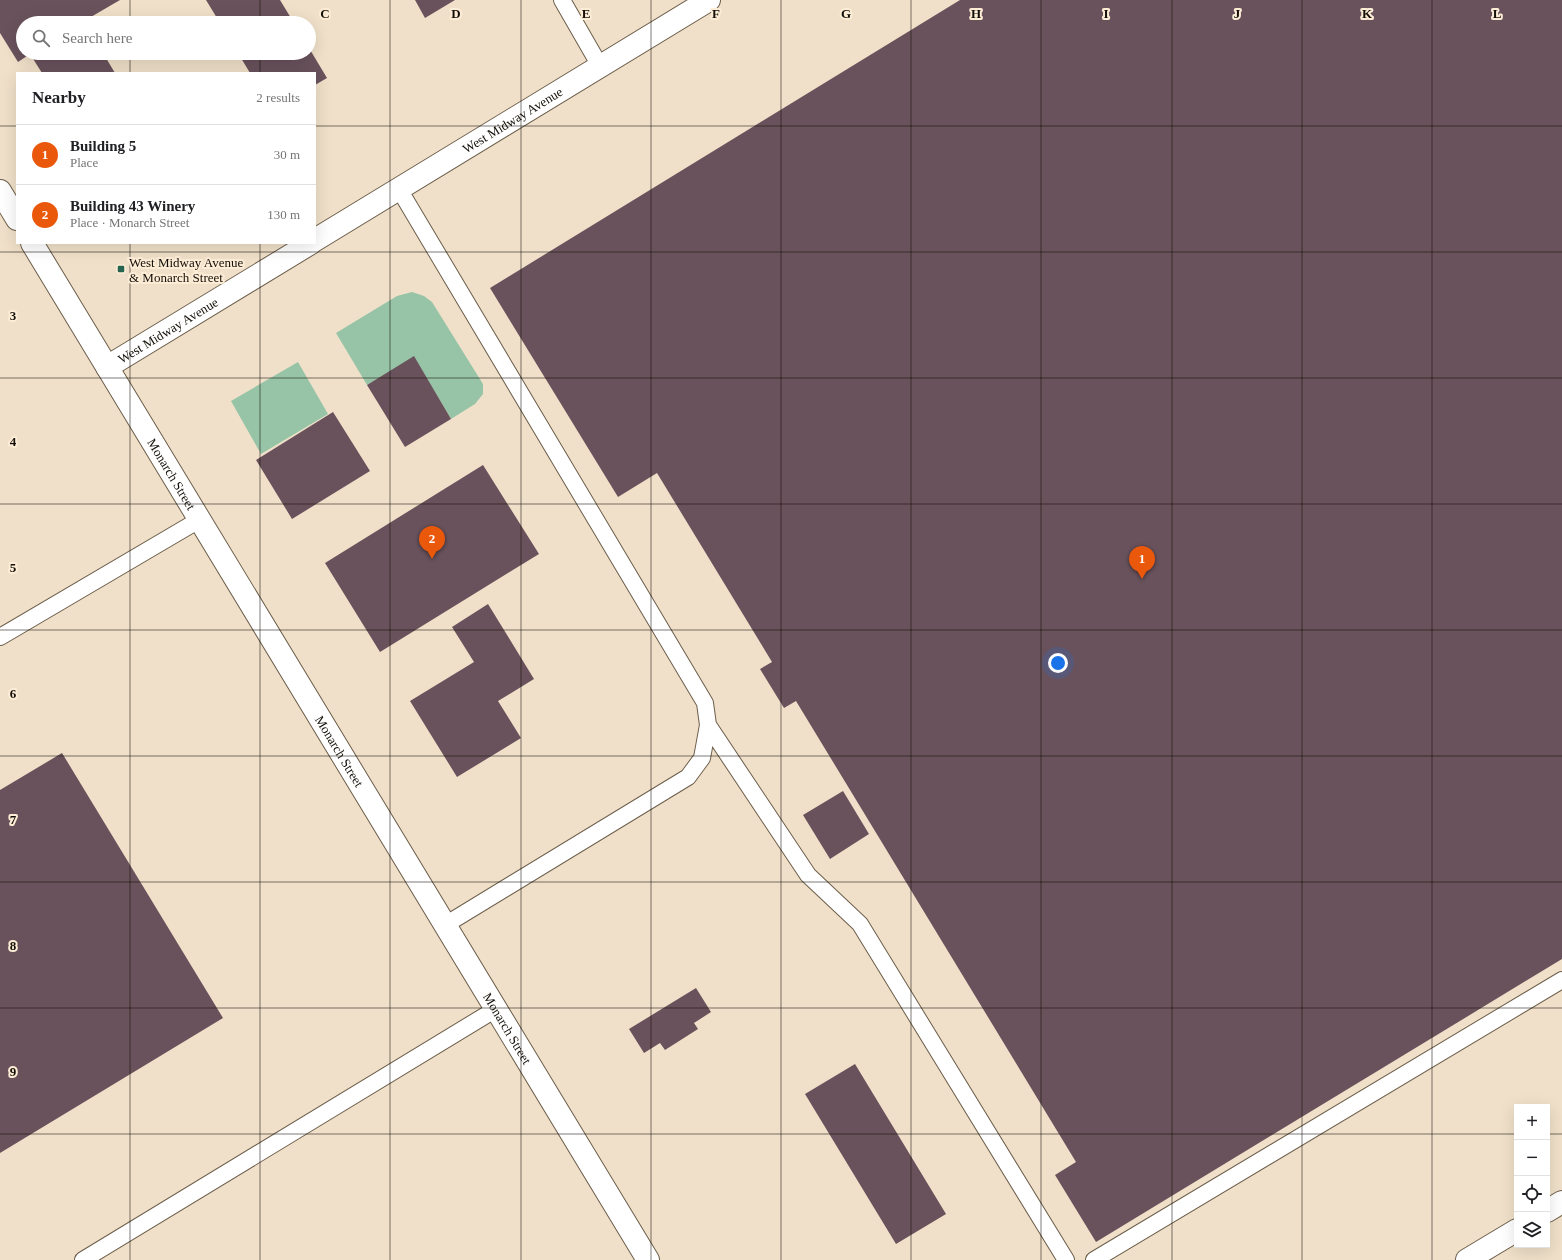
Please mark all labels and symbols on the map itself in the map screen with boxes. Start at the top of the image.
text: C [320,6,330,21]
text: D [451,6,461,21]
text: E [582,6,590,21]
text: F [712,6,720,21]
text: G [841,6,851,21]
text: H [971,6,981,21]
text: I [1103,6,1109,21]
text: J [1234,6,1241,21]
text: K [1362,6,1373,21]
text: L [1493,6,1502,21]
street label: West Midway Avenue [460,84,565,156]
place label: West Midway Avenue & Monarch Street [129,255,243,285]
marker: West Midway Avenue & Monarch Street [116,264,126,274]
street label: West Midway Avenue [115,294,221,366]
text: 3 [10,308,17,323]
text: 4 [10,434,17,449]
street label: Monarch Street [145,436,199,513]
pin: 2 [419,526,445,559]
pin: 1 [1129,546,1155,579]
text: 5 [10,560,17,575]
your location [1048,653,1068,673]
text: 6 [10,686,17,701]
street label: Monarch Street [312,713,367,790]
text: 7 [10,812,17,827]
text: 8 [10,938,17,953]
street label: Monarch Street [480,990,535,1067]
text: 9 [10,1064,17,1079]

